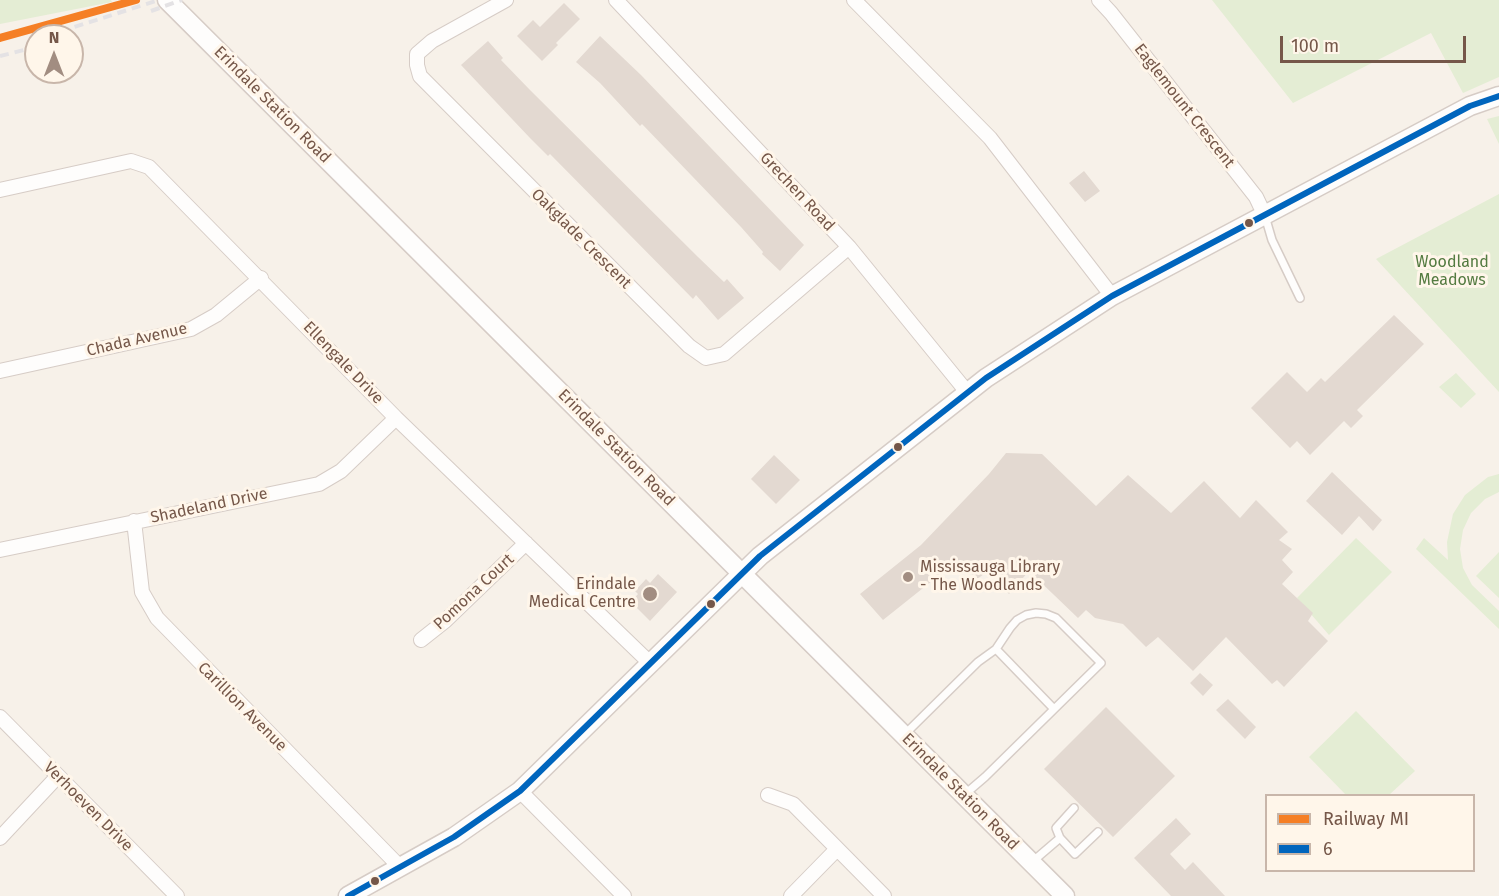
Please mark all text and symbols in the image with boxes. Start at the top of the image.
north arrow [24,24,84,84]
scale bar [1283,24,1469,62]
text: N [49,28,59,47]
text: 100 m [1291,35,1339,57]
street label: Eaglemount Crescent [1130,40,1238,172]
street label: Erindale Station Road [210,43,334,167]
street label: Grechen Road [756,149,838,235]
street label: Oakglade Crescent [527,185,635,293]
unlabelled marker [1243,217,1255,229]
park label: Woodland Meadows [1415,253,1489,291]
street label: Ellengale Drive [299,318,387,408]
street label: Chada Avenue [85,319,189,361]
street label: Erindale Station Road [554,386,678,510]
unlabelled marker [892,441,904,453]
street label: Shadeland Drive [149,484,269,528]
street label: Pomona Court [430,550,518,634]
place label: Mississauga Library - The Woodlands [920,558,1060,596]
marker: Mississauga Library - The Woodlands [901,570,915,584]
place label: Erindale Medical Centre [529,575,636,613]
marker: Erindale Medical Centre [641,585,659,603]
unlabelled marker [705,598,717,610]
street label: Carillion Avenue [193,658,291,756]
street label: Erindale Station Road [898,730,1022,854]
street label: Verhoeven Drive [39,758,137,856]
legend [1265,794,1475,872]
text: Railway MI [1323,808,1409,830]
text: 6 [1323,838,1333,860]
unlabelled marker [369,875,381,887]

